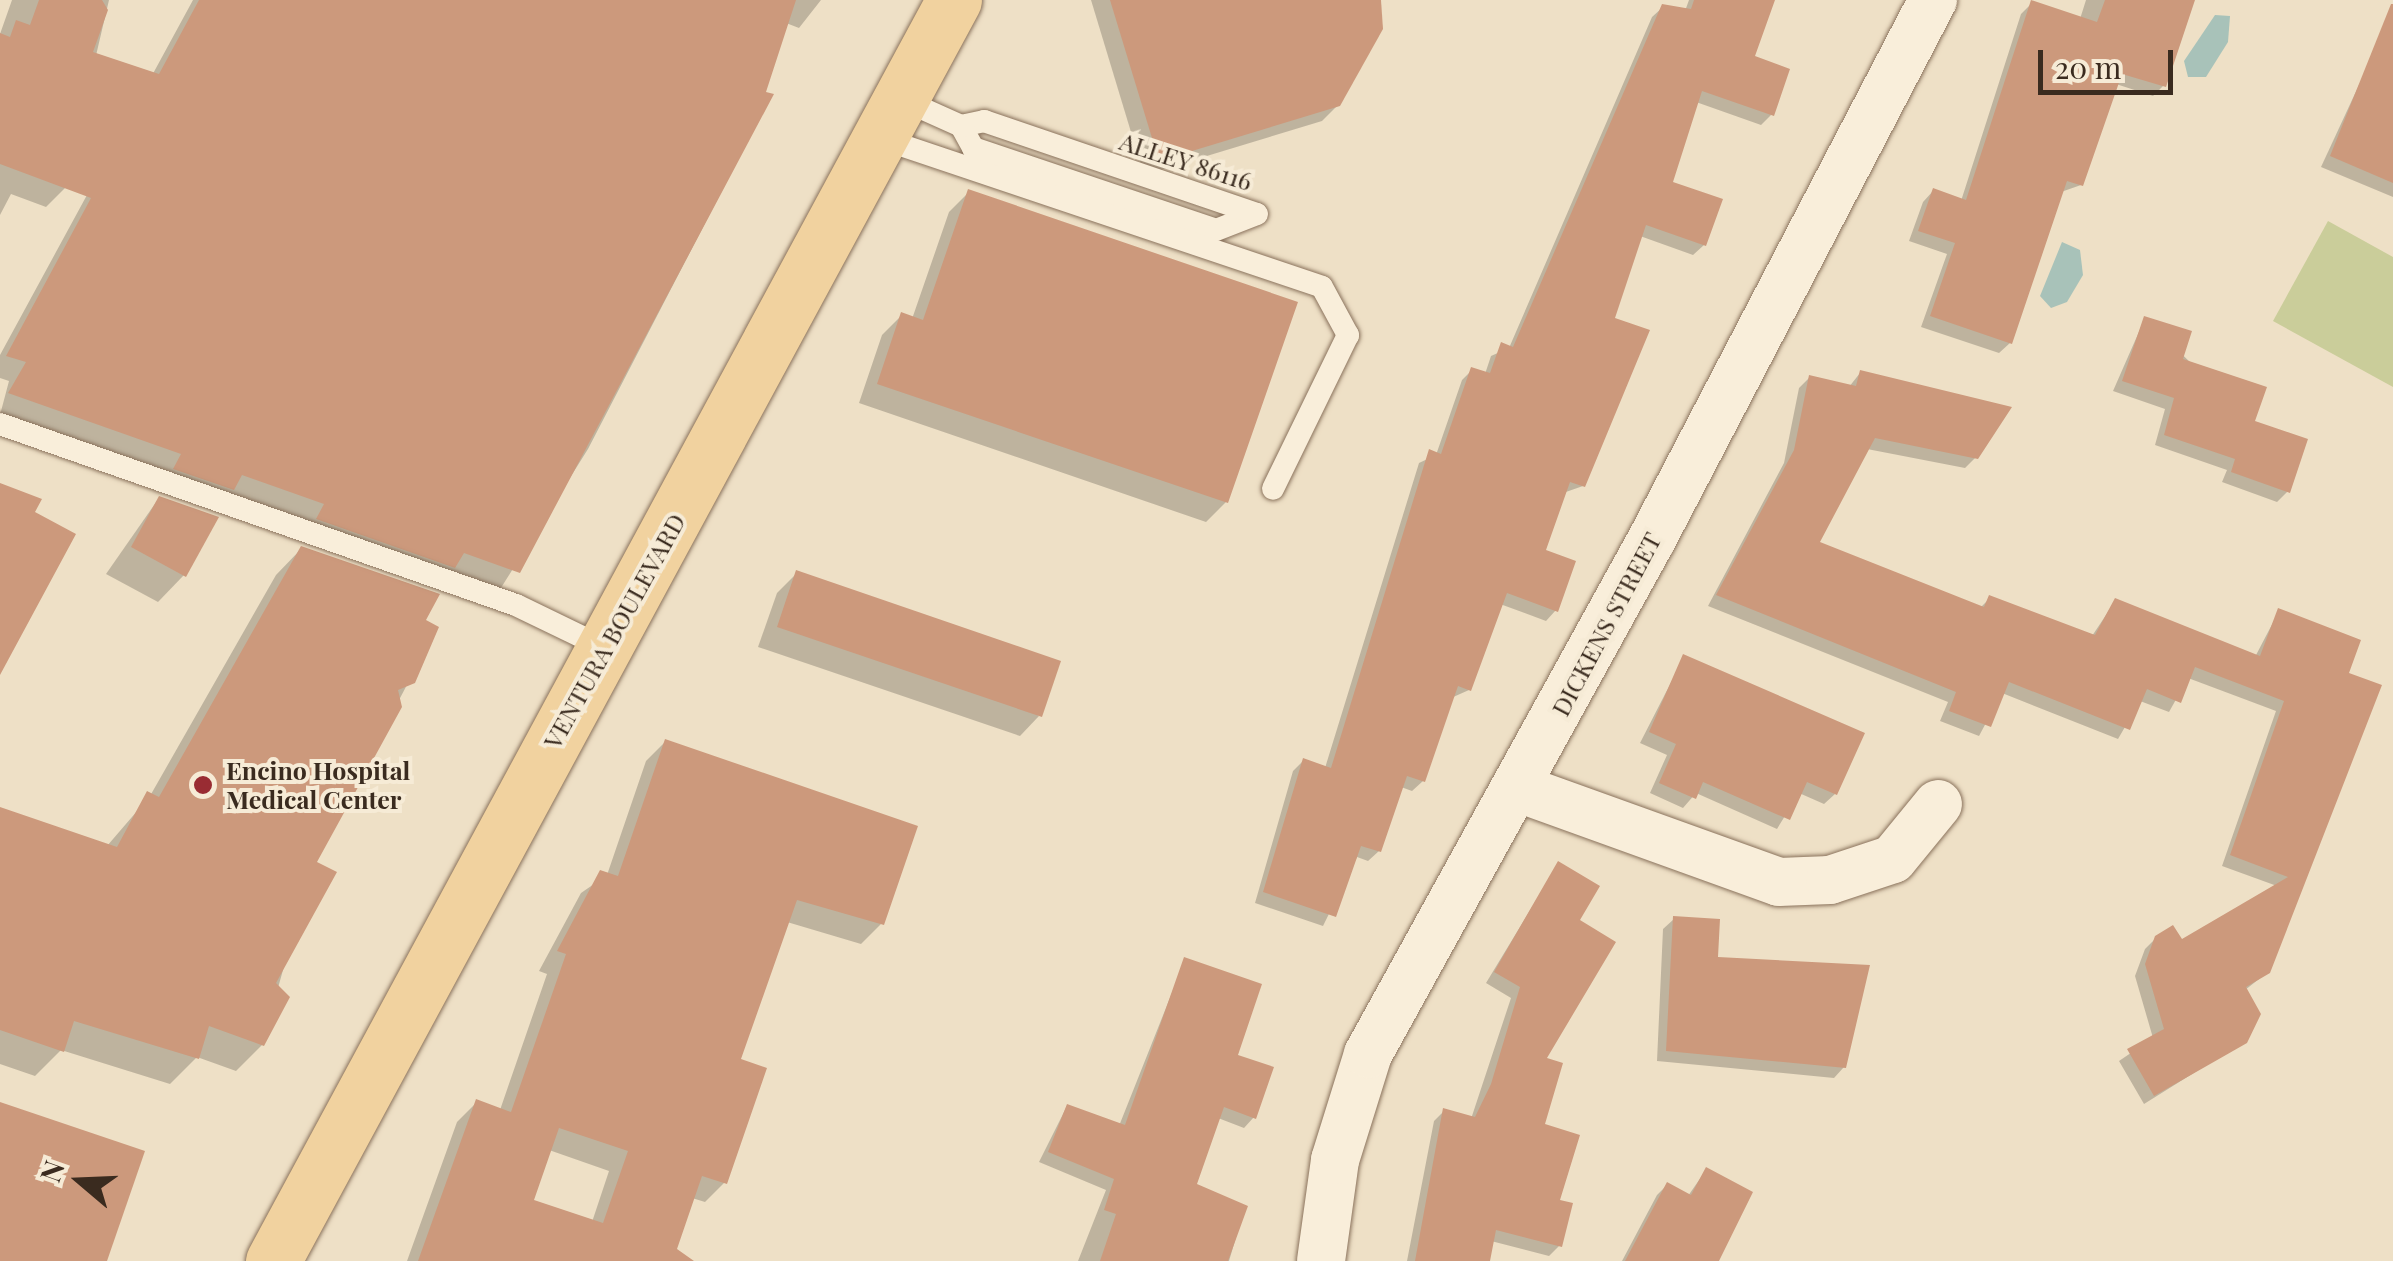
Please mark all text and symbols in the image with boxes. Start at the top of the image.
scale bar [2043,30,2178,92]
text: 20 m [2055,47,2121,87]
street label: ALLEY 86116 [1116,125,1256,197]
street label: VENTURA BOULEVARD [537,508,691,754]
street label: DICKENS STREET [1545,527,1667,721]
place label: Encino Hospital Medical Center [226,756,410,815]
marker: Encino Hospital Medical Center [190,772,216,798]
north arrow [30,1131,130,1231]
text: N [30,1155,72,1187]

